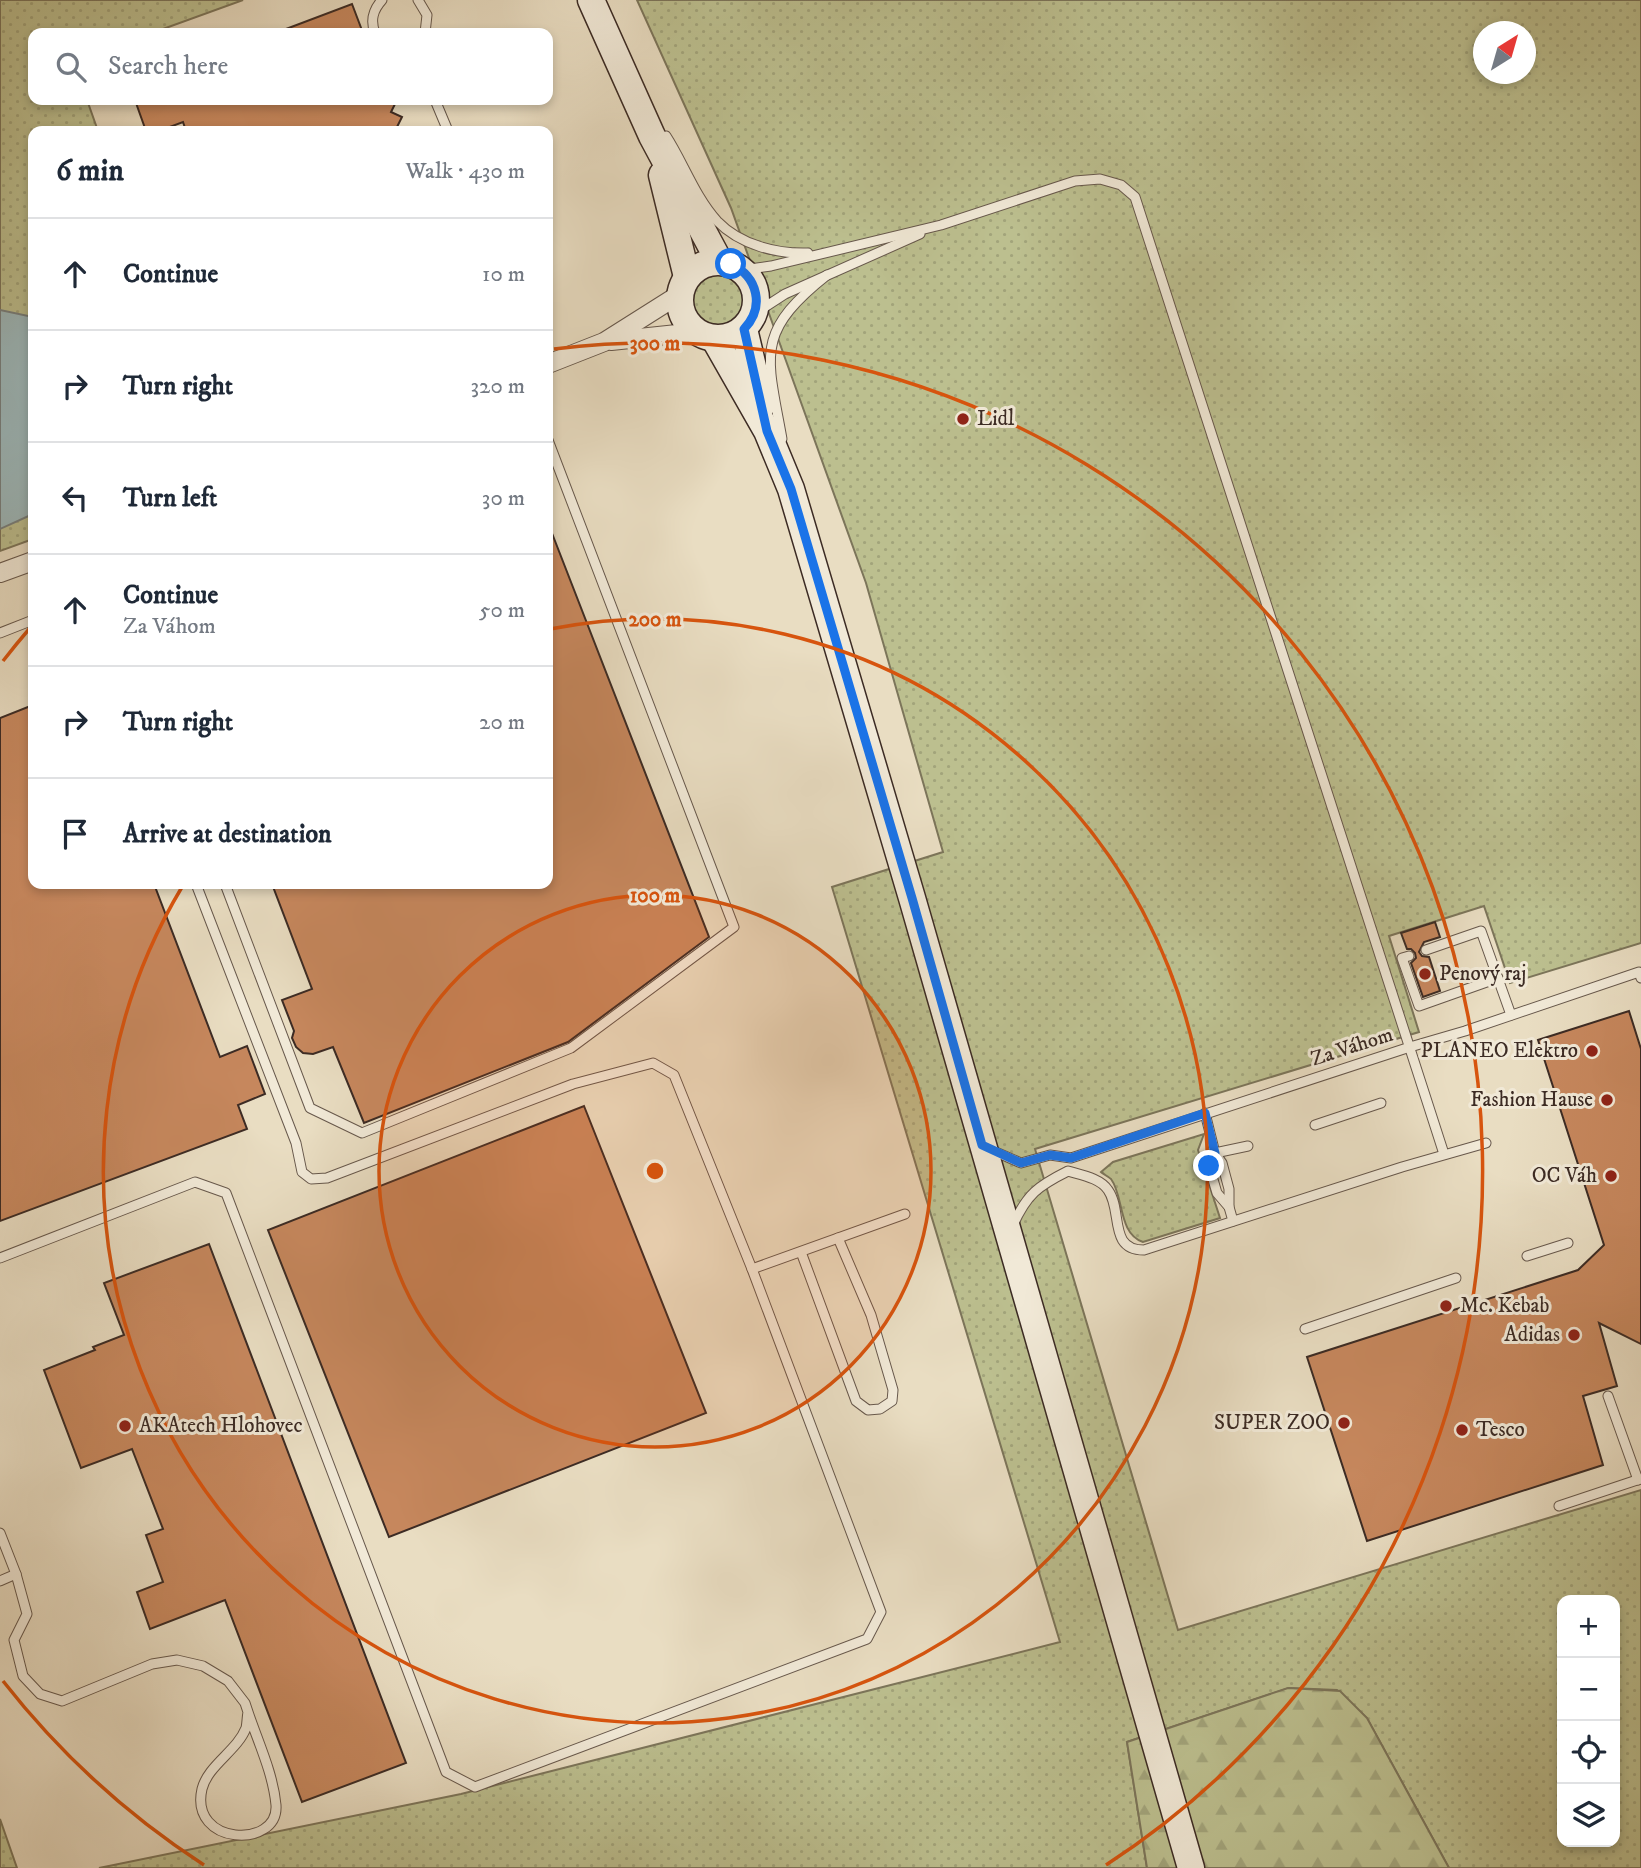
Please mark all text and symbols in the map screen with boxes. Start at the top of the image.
north arrow [1473,21,1536,84]
search box [28,28,553,105]
icon: search [52,48,90,86]
text: Search here [108,50,228,83]
text: 6 min [56,153,124,190]
text: Walk · 430 m [405,157,525,186]
route start [715,248,746,279]
icon: ahead [56,255,94,293]
text: Continue [123,258,218,291]
text: 10 m [482,260,525,289]
text: 300 m [630,331,681,357]
icon: right [56,367,94,405]
text: Turn right [123,370,233,403]
text: 320 m [471,372,525,401]
place label: Lidl [977,406,1015,432]
marker: Lidl [955,411,971,427]
icon: left [56,479,94,517]
text: Turn left [123,482,217,515]
text: 30 m [482,484,525,513]
text: Continue [123,579,218,612]
icon: ahead [56,591,94,629]
text: 50 m [479,596,525,625]
text: 200 m [628,607,682,633]
text: Za Váhom [123,612,216,641]
icon: right [56,703,94,741]
text: Turn right [123,706,233,739]
text: 20 m [479,708,525,737]
icon: arrive [56,815,94,853]
text: Arrive at destination [123,818,332,851]
text: 100 m [630,883,680,909]
place label: Penový raj [1439,961,1526,987]
marker: Penový raj [1417,966,1433,982]
street label: Za Váhom [1308,1021,1397,1072]
place label: PLANEO Elektro [1421,1038,1578,1064]
marker: PLANEO Elektro [1584,1043,1600,1059]
place label: Fashion Hause [1470,1087,1593,1113]
marker: Fashion Hause [1599,1092,1615,1108]
route end [1193,1150,1224,1181]
centre of rings [643,1159,667,1183]
place label: OC Váh [1532,1163,1597,1189]
marker: OC Váh [1603,1168,1619,1184]
place label: Mc. Kebab [1460,1293,1549,1319]
marker: Mc. Kebab [1438,1298,1454,1314]
place label: Adidas [1504,1322,1560,1348]
marker: Adidas [1566,1327,1582,1343]
place label: SUPER ZOO [1214,1410,1330,1436]
place label: AKAtech Hlohovec [139,1413,303,1439]
marker: SUPER ZOO [1336,1415,1352,1431]
place label: Tesco [1476,1417,1525,1443]
marker: AKAtech Hlohovec [117,1418,133,1434]
marker: Tesco [1454,1422,1470,1438]
map controls [1557,1595,1620,1847]
button: + [1557,1595,1620,1658]
button: − [1557,1658,1620,1721]
button: locate [1557,1721,1620,1784]
button: layers [1557,1784,1620,1847]

